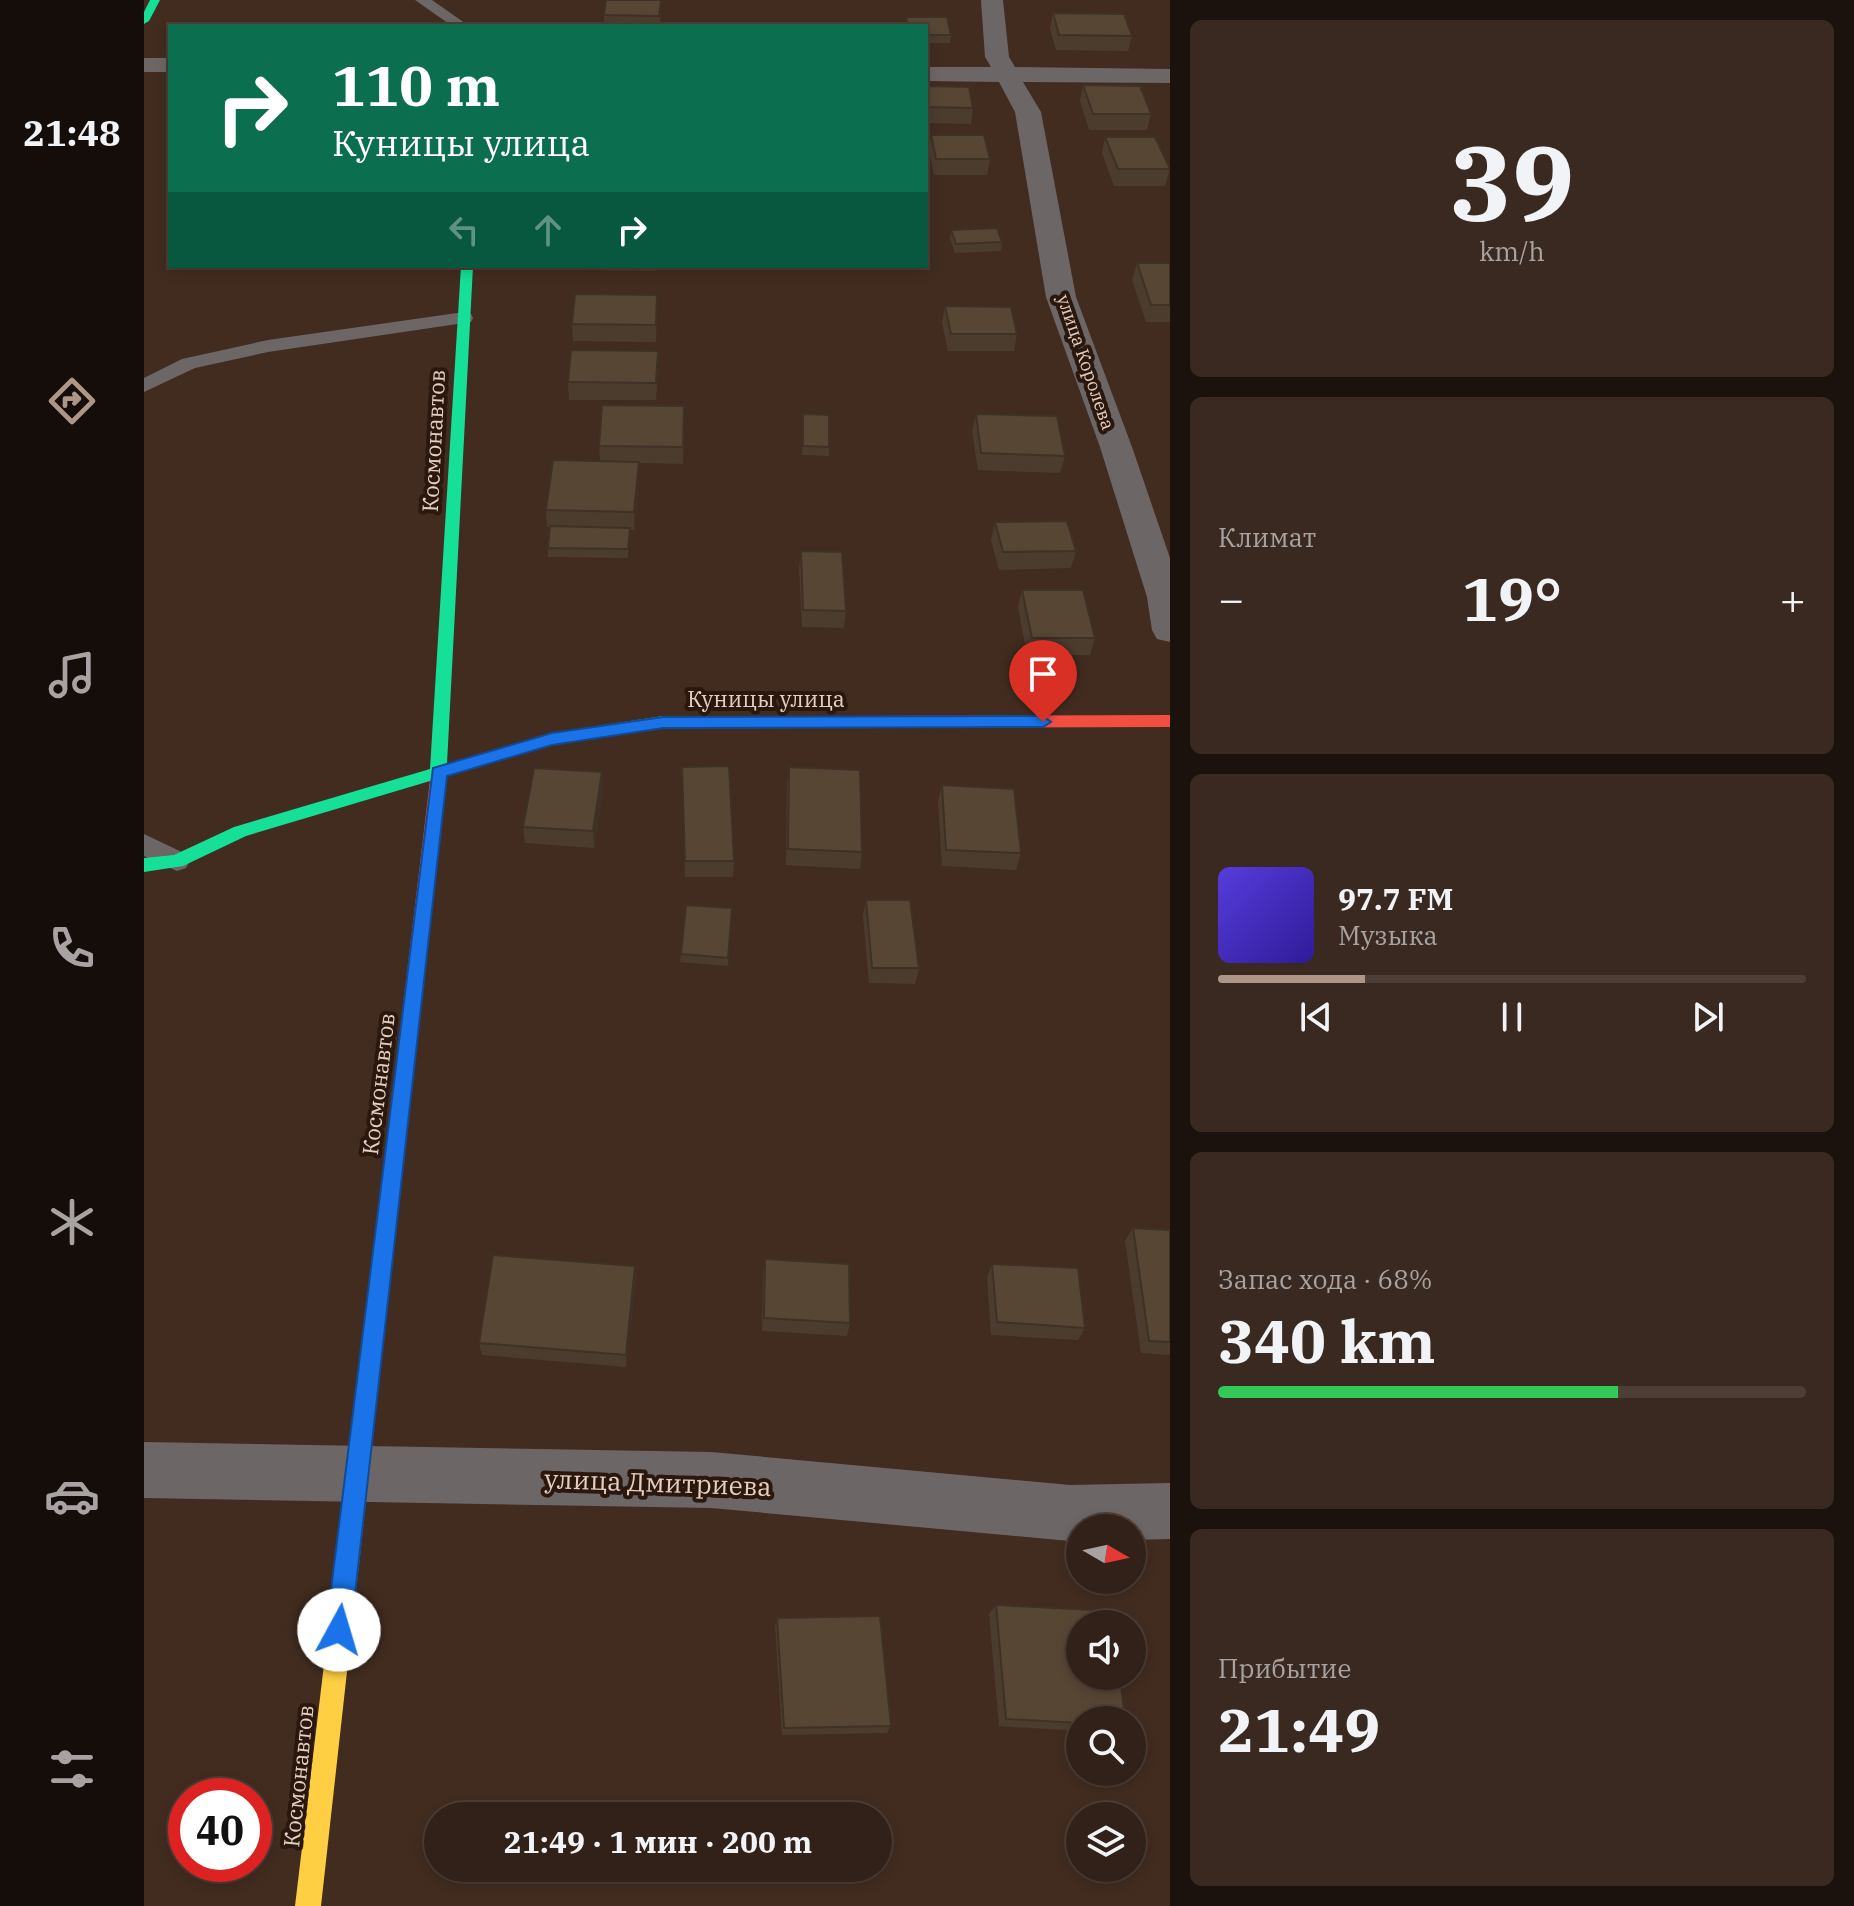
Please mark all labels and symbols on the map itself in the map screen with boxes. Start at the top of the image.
street label: улица Королева [1052,291,1120,433]
street label: Космонавтов [415,369,451,513]
pin [1009,640,1077,722]
street label: Куницы улица [687,684,845,713]
street label: Космонавтов [355,1012,401,1156]
street label: улица Дмитриева [544,1461,772,1503]
north arrow [1066,1514,1146,1594]
position arrow [297,1588,381,1672]
street label: Космонавтов [276,1704,320,1848]
speed limit sign: 40 [168,1778,272,1882]

